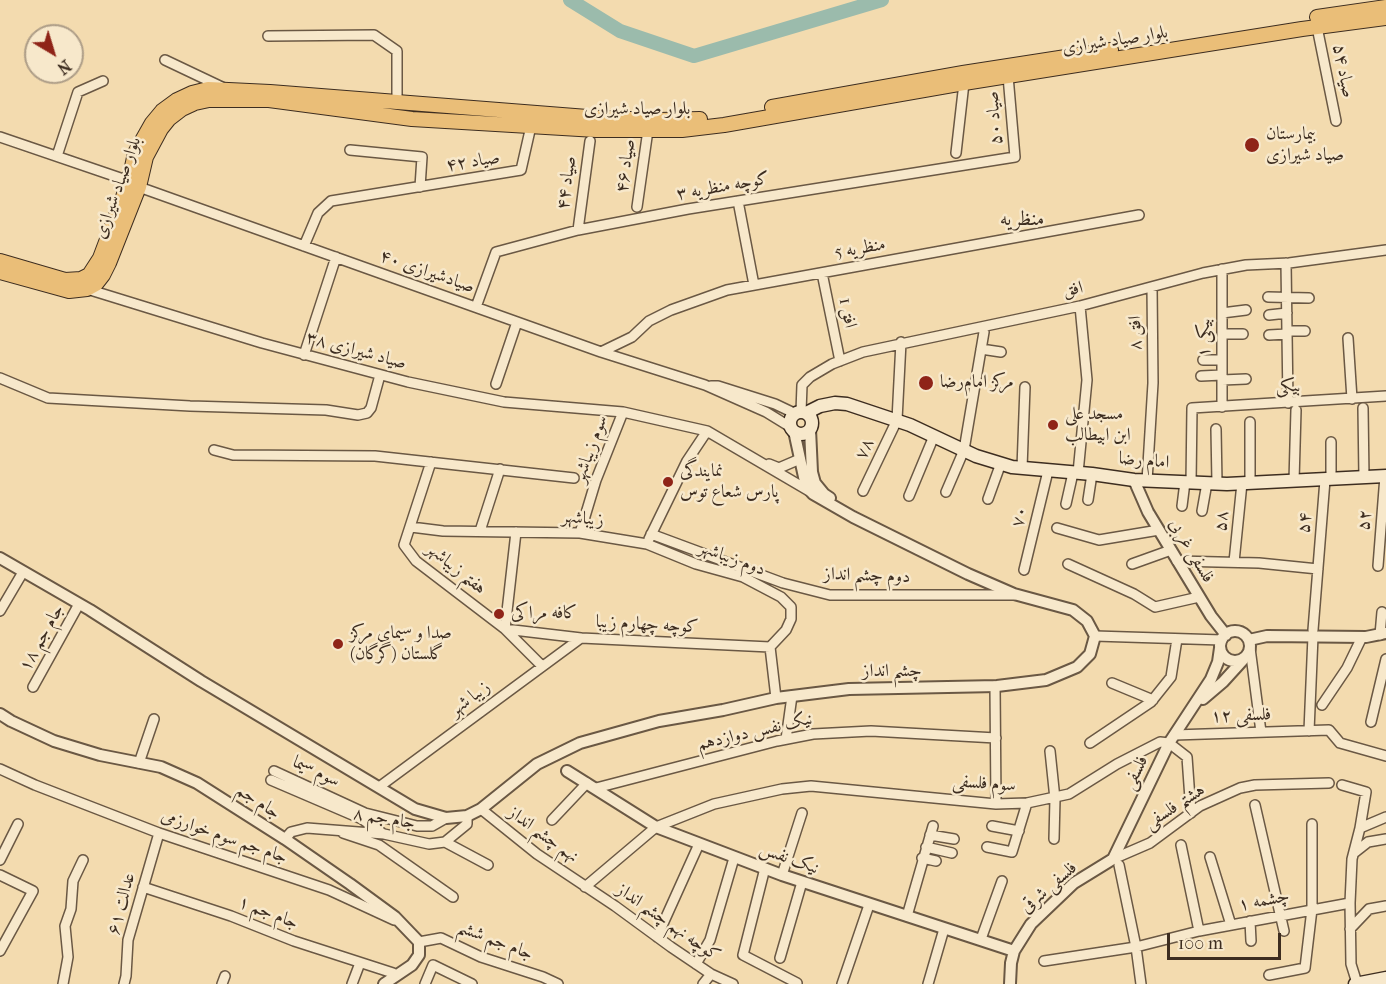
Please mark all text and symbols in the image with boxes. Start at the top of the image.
street label: بلوار صیاد شیرازی [1061,22,1169,60]
north arrow [24,24,84,84]
street label: صیاد ۵۴ [1327,42,1359,100]
text: N [54,56,75,78]
street label: صیاد ۵۰ [982,90,1008,146]
street label: بلوار صیاد شیرازی [584,99,690,121]
place label: بیمارستان صیاد شیرازی [1266,124,1344,166]
street label: بلوار صیاد شیرازی [90,134,146,242]
marker: بیمارستان صیاد شیرازی [1243,136,1261,154]
street label: صیاد ۴۶ [612,138,640,194]
street label: صیاد ۴۲ [445,147,501,177]
street label: صیاد ۴۴ [553,155,581,211]
street label: کوچه منظریه ۳ [675,168,771,206]
district label: منظریه [1000,208,1044,232]
street label: منظریه 5 [833,234,887,264]
street label: ۴۰ صیادشیرازی [377,246,477,298]
street label: افق [1061,277,1085,303]
street label: افق 1 [833,296,861,330]
street label: افق ۸ [1125,316,1147,350]
street label: ۱ بیکی [1194,318,1216,358]
street label: صیاد شیرازی ۳۸ [304,327,408,375]
place label: مرکز امام‌رضا [940,372,1014,394]
marker: مرکز امام‌رضا [917,374,935,392]
street label: بیکی [1275,376,1301,398]
place label: مسجد علی ابن ابیطالب [1065,404,1131,446]
street label: سوم زیباشهر [569,412,613,486]
marker: مسجد علی ابن ابیطالب [1046,418,1060,432]
street label: ۷۸ [851,435,879,463]
street label: امام رضا [1118,448,1170,474]
place label: نمایندگی پارس شعاع توس [680,461,778,504]
marker: نمایندگی پارس شعاع توس [661,475,675,489]
street label: ۷۰ [1007,504,1033,530]
street label: زیباشهر [561,506,605,532]
street label: ۵۲ [1353,509,1377,531]
street label: ۵۸ [1210,510,1234,532]
street label: ۵۴ [1293,512,1317,534]
street label: فلسفی غربی [1163,515,1219,587]
street label: دوم زیباشهر [696,537,768,581]
street label: هفتم زیباشهر [422,538,490,600]
street label: دوم چشم انداز [823,564,911,588]
street label: ۱۸ جام جم [15,601,69,675]
place label: کافه مراکی [511,603,577,625]
marker: کافه مراکی [492,607,506,621]
street label: کوچه چهارم زیبا [595,612,699,638]
place label: صدا و سیمای مرکز گلستان (گرگان) [350,623,452,666]
marker: صدا و سیمای مرکز گلستان (گرگان) [331,637,345,651]
street label: چشم انداز [862,661,922,683]
street label: زیبا شهر [445,677,495,721]
street label: ۱۲ فلسفی [1211,704,1271,728]
street label: نیک نفس دوازدهم [695,708,815,756]
street label: سوم سیما [289,752,343,792]
street label: فلسفی [1119,752,1153,794]
street label: سوم فلسفی [951,771,1017,797]
street label: جام جم [232,780,284,824]
street label: هشتم فلسفی [1141,780,1209,834]
street label: نهم چشم انداز [503,802,583,868]
street label: ۸ جام جم [351,803,417,835]
street label: جام جم سوم خوارزمی [158,805,290,869]
street label: نیک نفس [756,838,822,880]
street label: فلسفی شرقی [1016,857,1082,919]
street label: عدالت ۶۱ [103,871,141,937]
street label: کوچه نهم چشم انداز [612,879,724,967]
street label: چشمه ۱ [1237,885,1291,917]
street label: ۱ جام جم [235,892,301,934]
street label: جام جم ششم [454,917,536,965]
scale bar [1170,921,1284,959]
text: 100 m [1178,933,1223,954]

